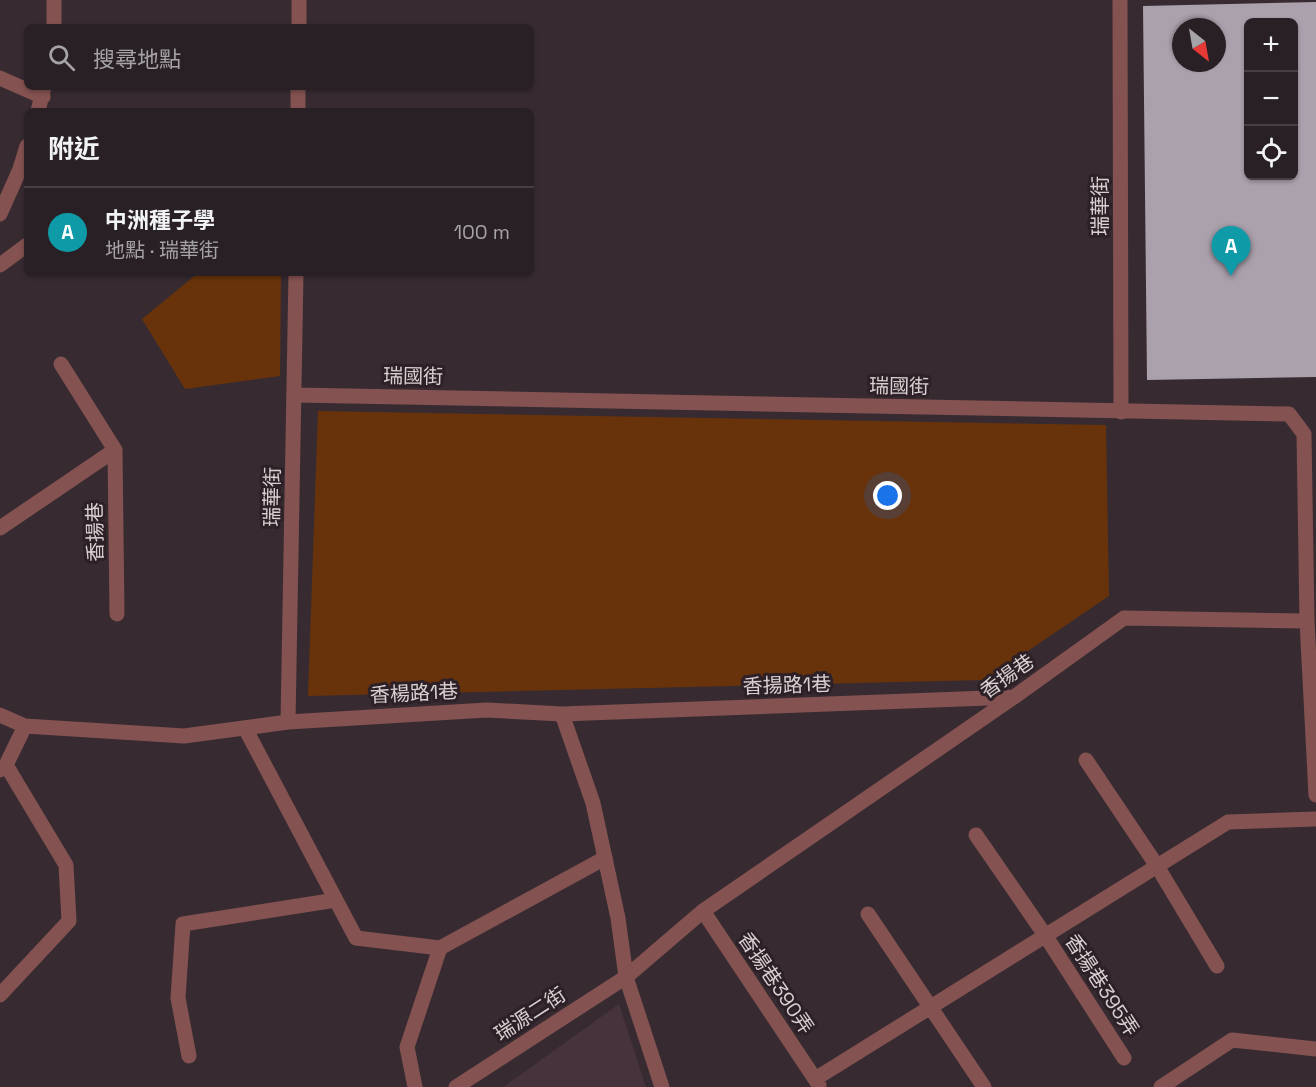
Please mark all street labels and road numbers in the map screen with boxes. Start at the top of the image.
street label: 瑞華街 [1087,176,1113,236]
street label: 瑞國街 [383,362,443,390]
street label: 瑞國街 [869,372,929,400]
street label: 瑞華街 [258,467,286,527]
street label: 香揚巷 [81,502,109,562]
street label: 香揚巷 [975,648,1039,704]
street label: 香揚路1巷 [742,670,832,700]
street label: 香楊路1巷 [369,678,459,708]
street label: 香揚巷390弄 [732,927,820,1039]
street label: 香揚巷395弄 [1059,929,1145,1041]
street label: 瑞源二街 [489,981,571,1047]

